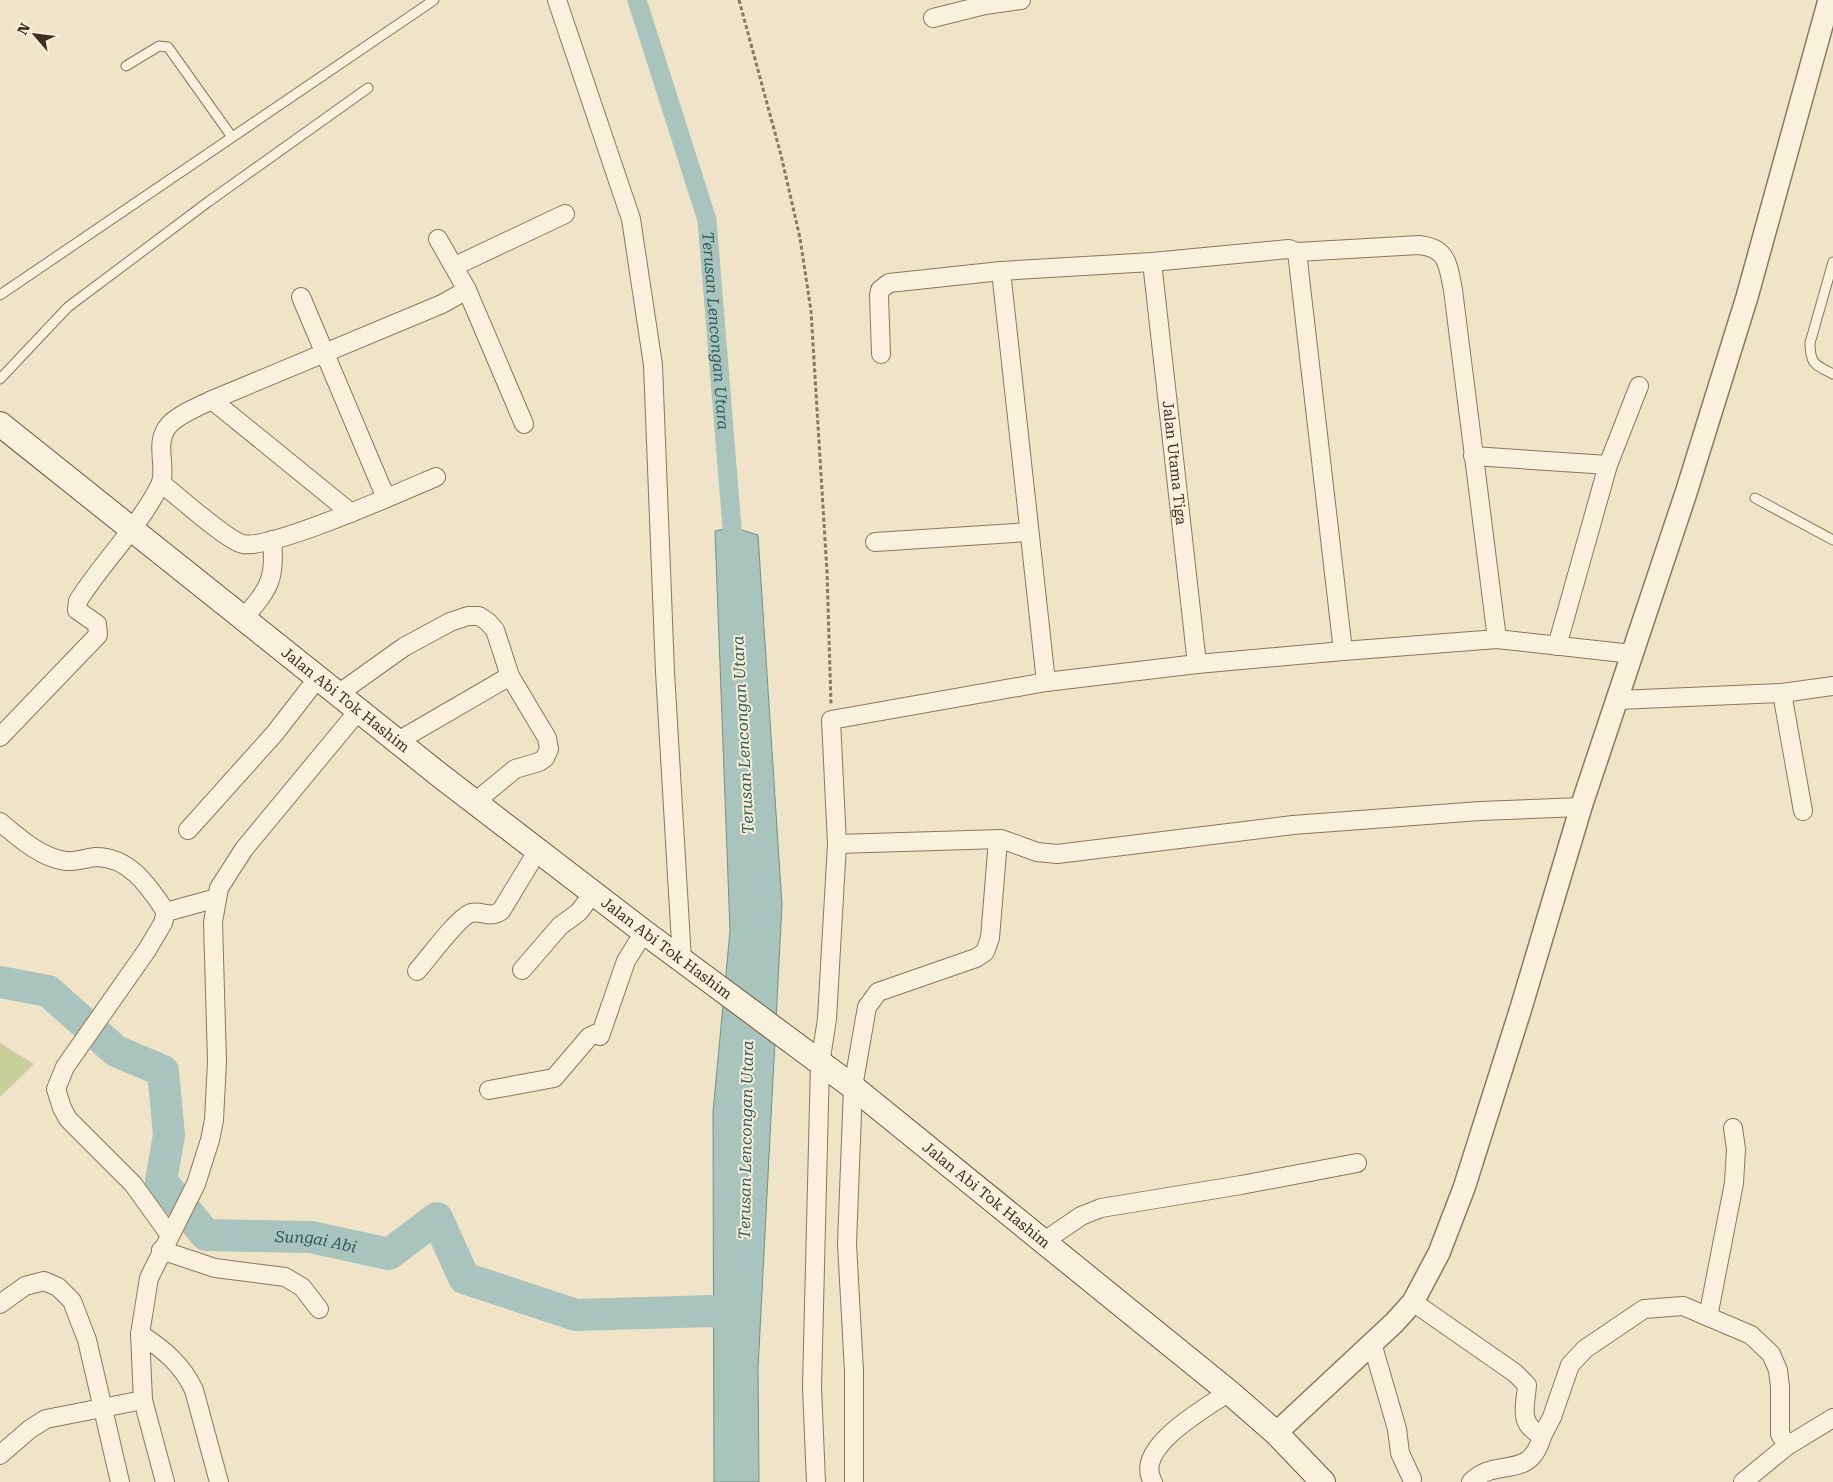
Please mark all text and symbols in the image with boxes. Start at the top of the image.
north arrow [10,10,60,60]
text: N [14,20,33,37]
water label: Terusan Lencongan Utara [698,231,734,431]
street label: Jalan Utama Tiga [1159,400,1190,526]
water label: Terusan Lencongan Utara [728,635,758,835]
street label: Jalan Abi Tok Hashim [278,643,413,757]
street label: Jalan Abi Tok Hashim [597,893,736,1003]
water label: Terusan Lencongan Utara [735,1040,757,1240]
street label: Jalan Abi Tok Hashim [919,1138,1054,1252]
water label: Sungai Abi [274,1227,358,1256]

